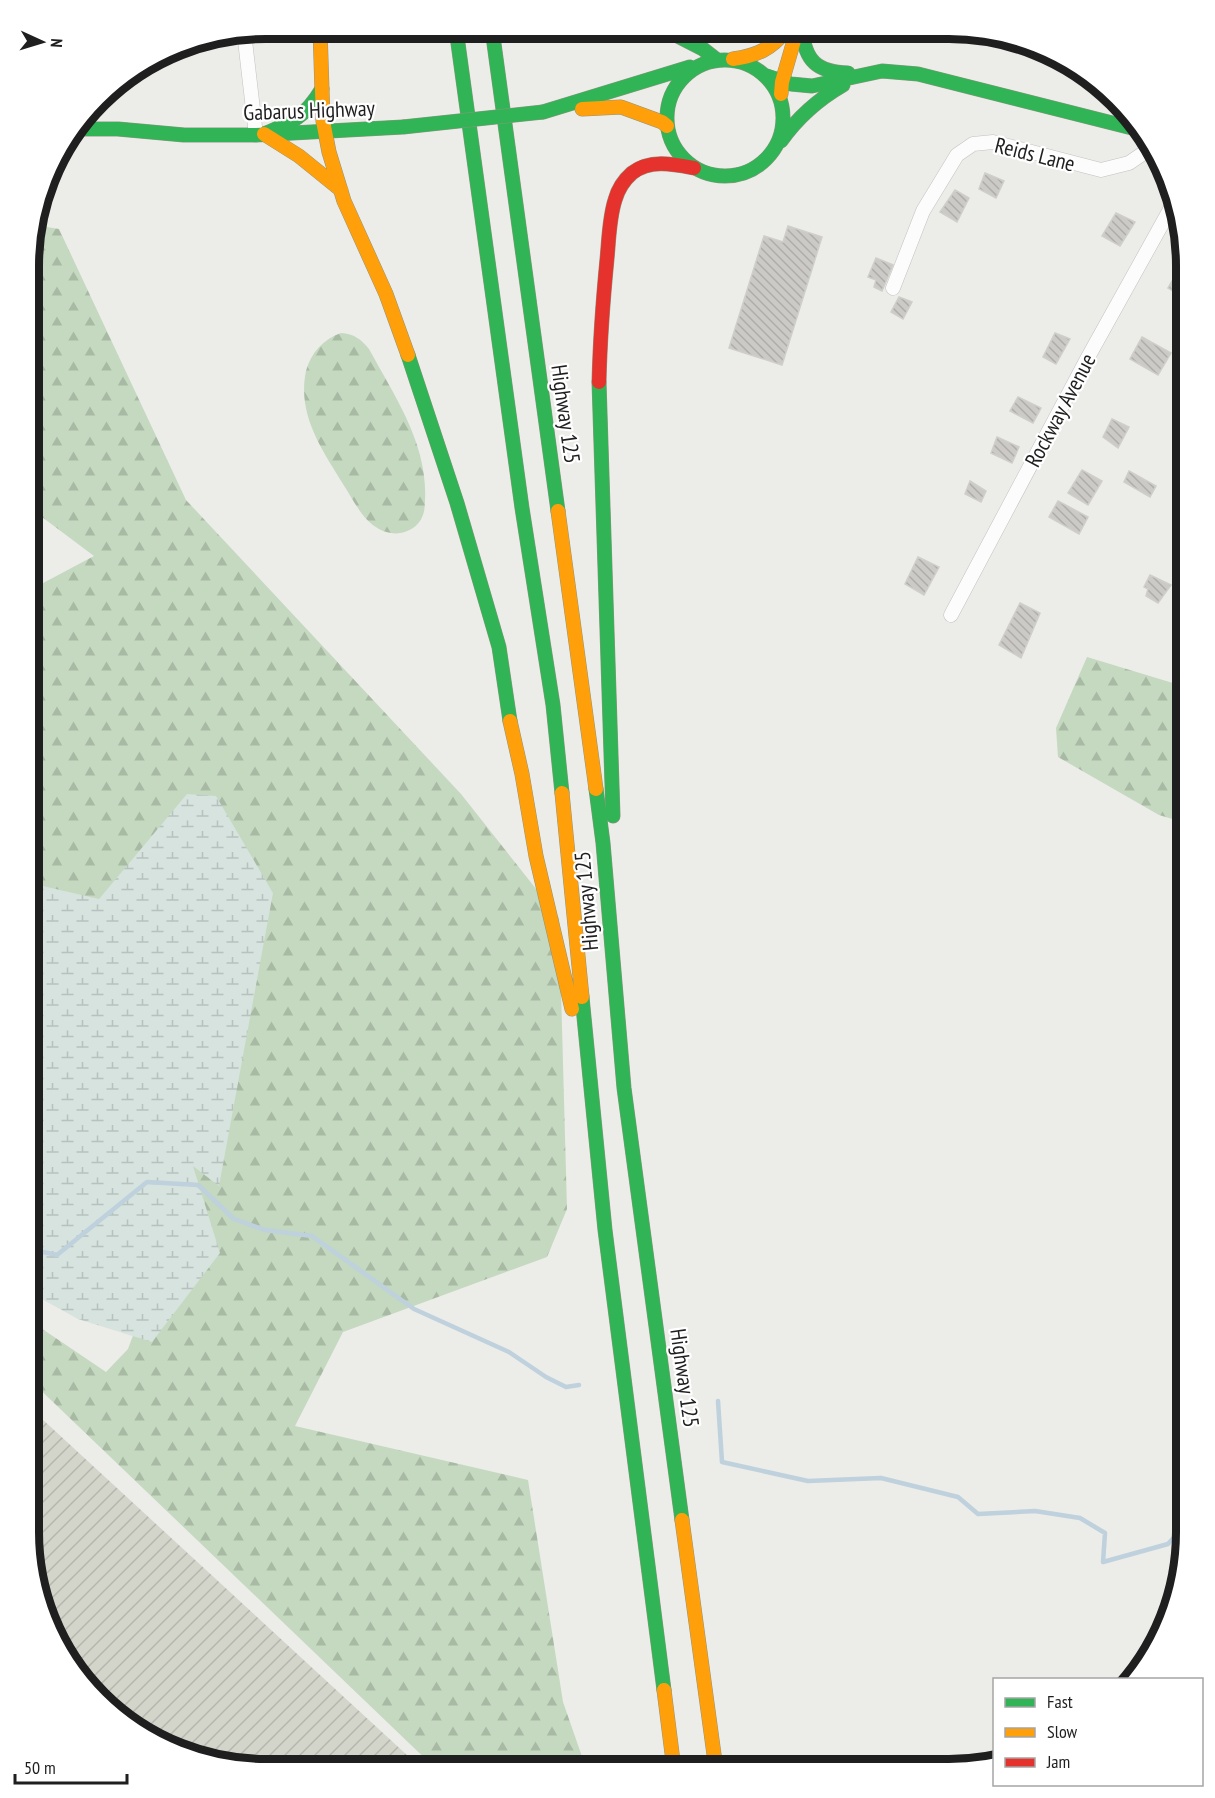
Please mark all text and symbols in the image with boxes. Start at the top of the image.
north arrow [12,12,72,72]
text: N [47,38,67,48]
street label: Gabarus Highway [243,94,376,126]
street label: Reids Lane [992,131,1078,177]
street label: Rockway Avenue [1018,348,1102,472]
street label: Highway 125 [545,363,587,465]
street label: Highway 125 [568,850,604,952]
street label: Highway 125 [664,1327,706,1429]
legend [993,1678,1203,1786]
text: Fast [1047,1690,1073,1713]
text: Slow [1047,1720,1078,1743]
scale bar [15,1747,128,1785]
text: Jam [1046,1750,1070,1773]
text: 50 m [24,1756,56,1779]

